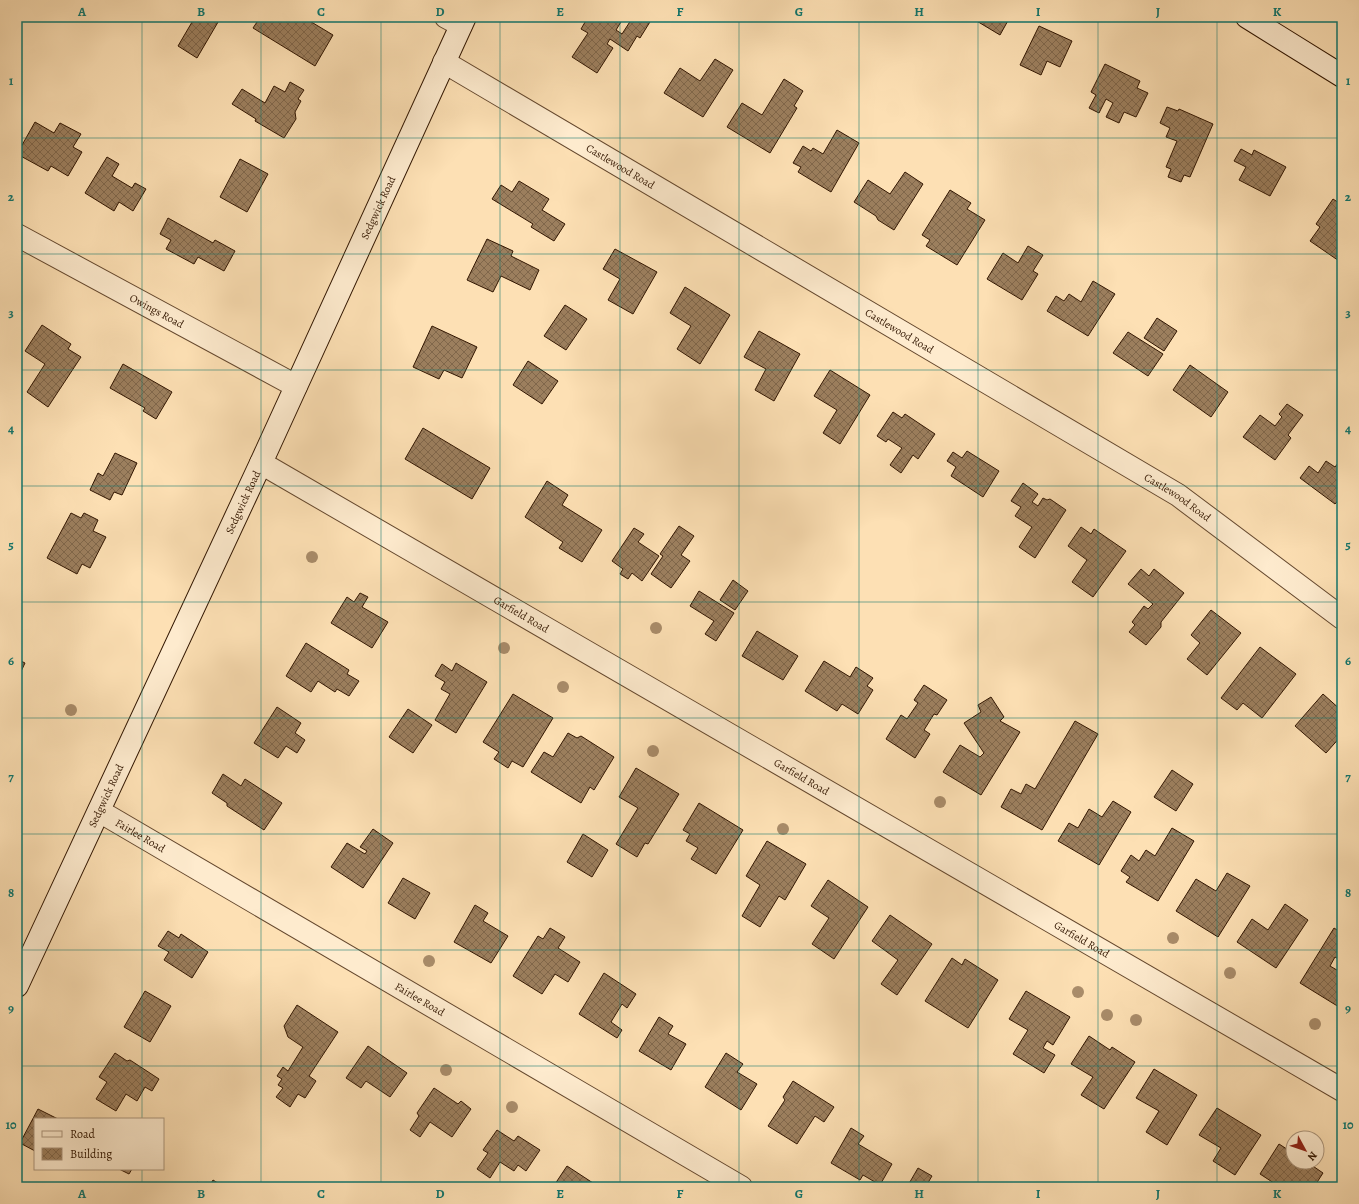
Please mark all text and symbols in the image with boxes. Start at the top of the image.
text: A [77,3,87,20]
text: B [197,3,205,20]
text: C [317,3,325,20]
text: D [435,3,445,20]
text: E [556,3,564,20]
text: F [677,3,684,20]
text: G [795,3,803,20]
text: H [914,3,924,20]
text: I [1036,3,1041,20]
text: J [1156,3,1160,20]
text: K [1273,3,1282,20]
text: 1 [9,72,14,89]
text: 1 [1346,72,1351,89]
street label: Castlewood Road [583,140,658,193]
street label: Sedgwick Road [357,174,399,242]
text: 2 [8,188,15,205]
text: 2 [1345,188,1352,205]
street label: Owings Road [127,290,187,332]
text: 3 [8,304,14,321]
text: 3 [1345,304,1351,321]
street label: Castlewood Road [862,305,937,357]
text: 4 [8,420,14,437]
text: 4 [1345,420,1351,437]
street label: Sedgwick Road [222,468,264,536]
street label: Castlewood Road [1141,470,1214,525]
text: 5 [8,536,14,553]
text: 5 [1345,536,1351,553]
street label: Garfield Road [491,592,552,636]
text: 6 [8,652,14,669]
text: 6 [1345,652,1351,669]
street label: Garfield Road [771,755,832,799]
street label: Sedgwick Road [85,762,127,830]
text: 7 [8,768,14,785]
text: 7 [1345,768,1351,785]
street label: Fairlee Road [112,815,168,856]
text: 8 [8,884,14,901]
text: 8 [1345,884,1351,901]
street label: Garfield Road [1051,918,1112,962]
street label: Fairlee Road [392,979,447,1020]
text: 9 [8,1000,14,1017]
text: 9 [1345,1000,1351,1017]
text: 10 [5,1116,17,1133]
text: 10 [1342,1116,1354,1133]
legend [34,1118,164,1170]
text: Road [70,1126,96,1142]
north arrow [1285,1130,1325,1170]
text: Building [70,1146,112,1162]
text: N [1304,1148,1321,1164]
text: A [77,1185,87,1202]
text: B [197,1185,205,1202]
text: C [317,1185,325,1202]
text: D [435,1185,445,1202]
text: E [556,1185,564,1202]
text: F [677,1185,684,1202]
text: G [795,1185,803,1202]
text: H [914,1185,924,1202]
text: I [1036,1185,1041,1202]
text: J [1156,1185,1160,1202]
text: K [1273,1185,1282,1202]

